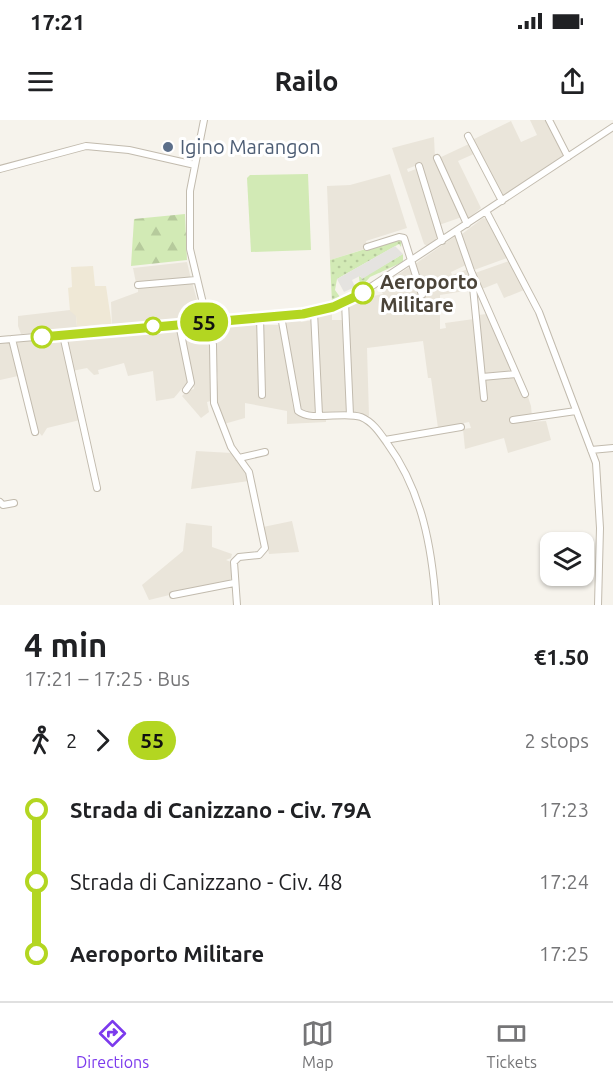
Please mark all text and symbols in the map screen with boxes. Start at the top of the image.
text: 17:21 [30,9,85,34]
icon: menu [24,65,57,98]
icon: share [556,65,589,98]
text: Railo [275,66,338,96]
place label: Igino Marangon [180,135,321,158]
marker: Igino Marangon [161,140,175,154]
place label: Aeroporto Militare [380,270,478,316]
marker: Aeroporto Militare [352,282,374,304]
line badge: 55 [177,302,231,342]
text: 55 [192,310,216,334]
unlabelled marker [144,317,162,335]
unlabelled marker [31,326,53,348]
map controls [540,532,594,586]
button: layers [540,532,594,586]
text: 4 min [24,626,107,663]
text: €1.50 [534,644,589,669]
text: 17:21 – 17:25 · Bus [24,667,190,690]
icon: walk [24,724,57,757]
icon: forward [86,724,119,757]
text: 55 [140,728,164,752]
text: 2 [66,729,77,752]
text: 2 stops [525,729,589,752]
text: Strada di Canizzano - Civ. 79A [70,797,371,822]
text: 17:23 [539,798,589,821]
text: Strada di Canizzano - Civ. 48 [70,869,343,894]
text: 17:24 [539,870,589,893]
text: Aeroporto Militare [70,941,264,966]
text: 17:25 [539,942,589,965]
tab: Directions [76,1017,149,1071]
tab: Map [301,1017,334,1071]
tab: Tickets [486,1017,537,1071]

